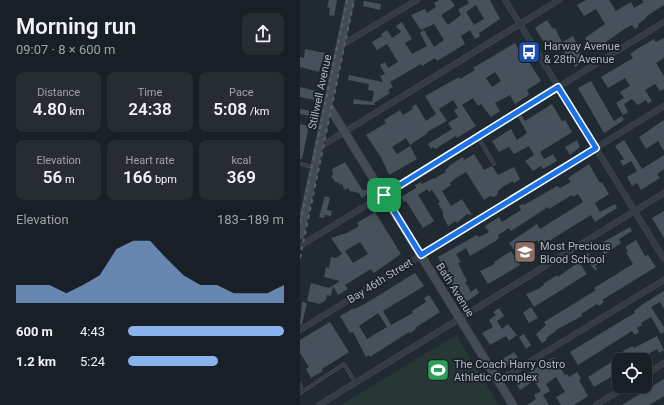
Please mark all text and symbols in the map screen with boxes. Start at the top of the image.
button: share [242,13,284,55]
text: Morning run [16,14,136,39]
bus stop icon: Harway Avenue & 28th Avenue [516,39,542,65]
place label: Harway Avenue & 28th Avenue [544,40,620,66]
text: 09:07 · 8 × 600 m [16,42,115,57]
street label: Stillwell Avenue [306,53,334,131]
text: Distance [37,86,80,99]
text: Time [138,86,162,99]
text: Pace [229,86,254,99]
text: 4.80 [33,99,67,119]
text: 24:38 [128,99,172,119]
text: 5:08 [213,99,247,119]
text: km [67,105,85,118]
text: /km [247,105,269,118]
text: Elevation [36,154,81,167]
text: Heart rate [126,154,174,167]
text: kcal [231,154,251,167]
text: 56 [43,167,62,187]
text: 166 [123,167,152,187]
text: 369 [227,167,256,187]
text: m [62,173,75,186]
text: bpm [152,173,177,186]
pin [367,178,401,212]
icon: arrive [373,184,395,206]
text: Elevation [16,212,69,227]
text: 183–189 m [217,212,284,227]
school or university icon: Most Precious Blood School [512,239,538,265]
place label: Most Precious Blood School [540,240,611,266]
street label: Bay 46th Street [345,256,415,306]
street label: Bath Avenue [433,261,477,320]
text: 600 m [16,324,53,339]
text: 4:43 [80,324,105,339]
map controls [612,353,652,393]
button: locate [612,353,652,393]
text: 1.2 km [16,354,56,369]
text: 5:24 [80,354,105,369]
sports icon: The Coach Harry Ostro Athletic Complex [425,357,451,383]
place label: The Coach Harry Ostro Athletic Complex [454,358,565,384]

